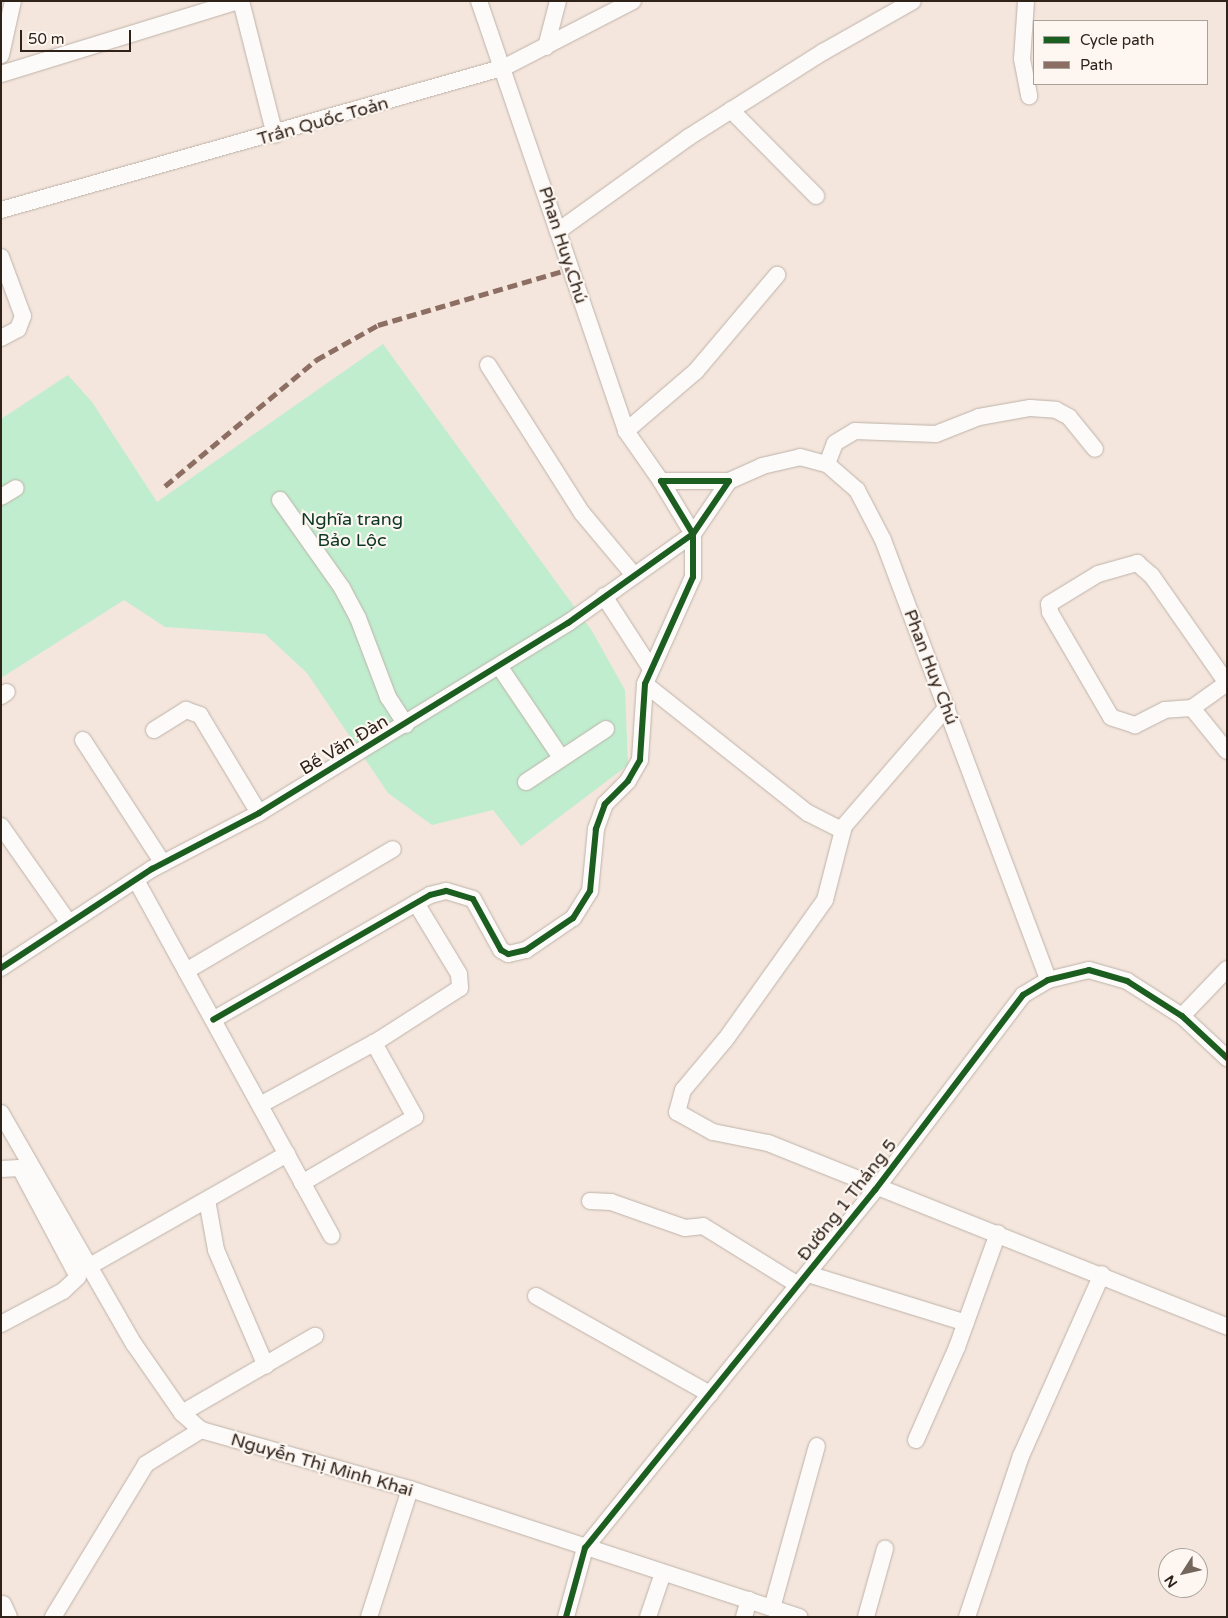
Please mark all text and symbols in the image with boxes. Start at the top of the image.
scale bar [22,20,134,52]
legend [1033,20,1208,85]
text: 50 m [28,30,65,48]
text: Cycle path [1080,31,1154,49]
text: Path [1080,56,1113,74]
street label: Trần Quốc Toản [255,92,391,150]
street label: Phan Huy Chú [534,184,592,306]
park label: Nghĩa trang Bảo Lộc [301,509,403,552]
street label: Phan Huy Chú [899,606,963,728]
street label: Bế Văn Đàn [296,710,392,780]
street label: Đường 1 Tháng 5 [793,1135,901,1265]
street label: Nguyễn Thị Minh Khai [228,1429,416,1501]
north arrow [1158,1548,1208,1598]
text: N [1161,1572,1181,1591]

